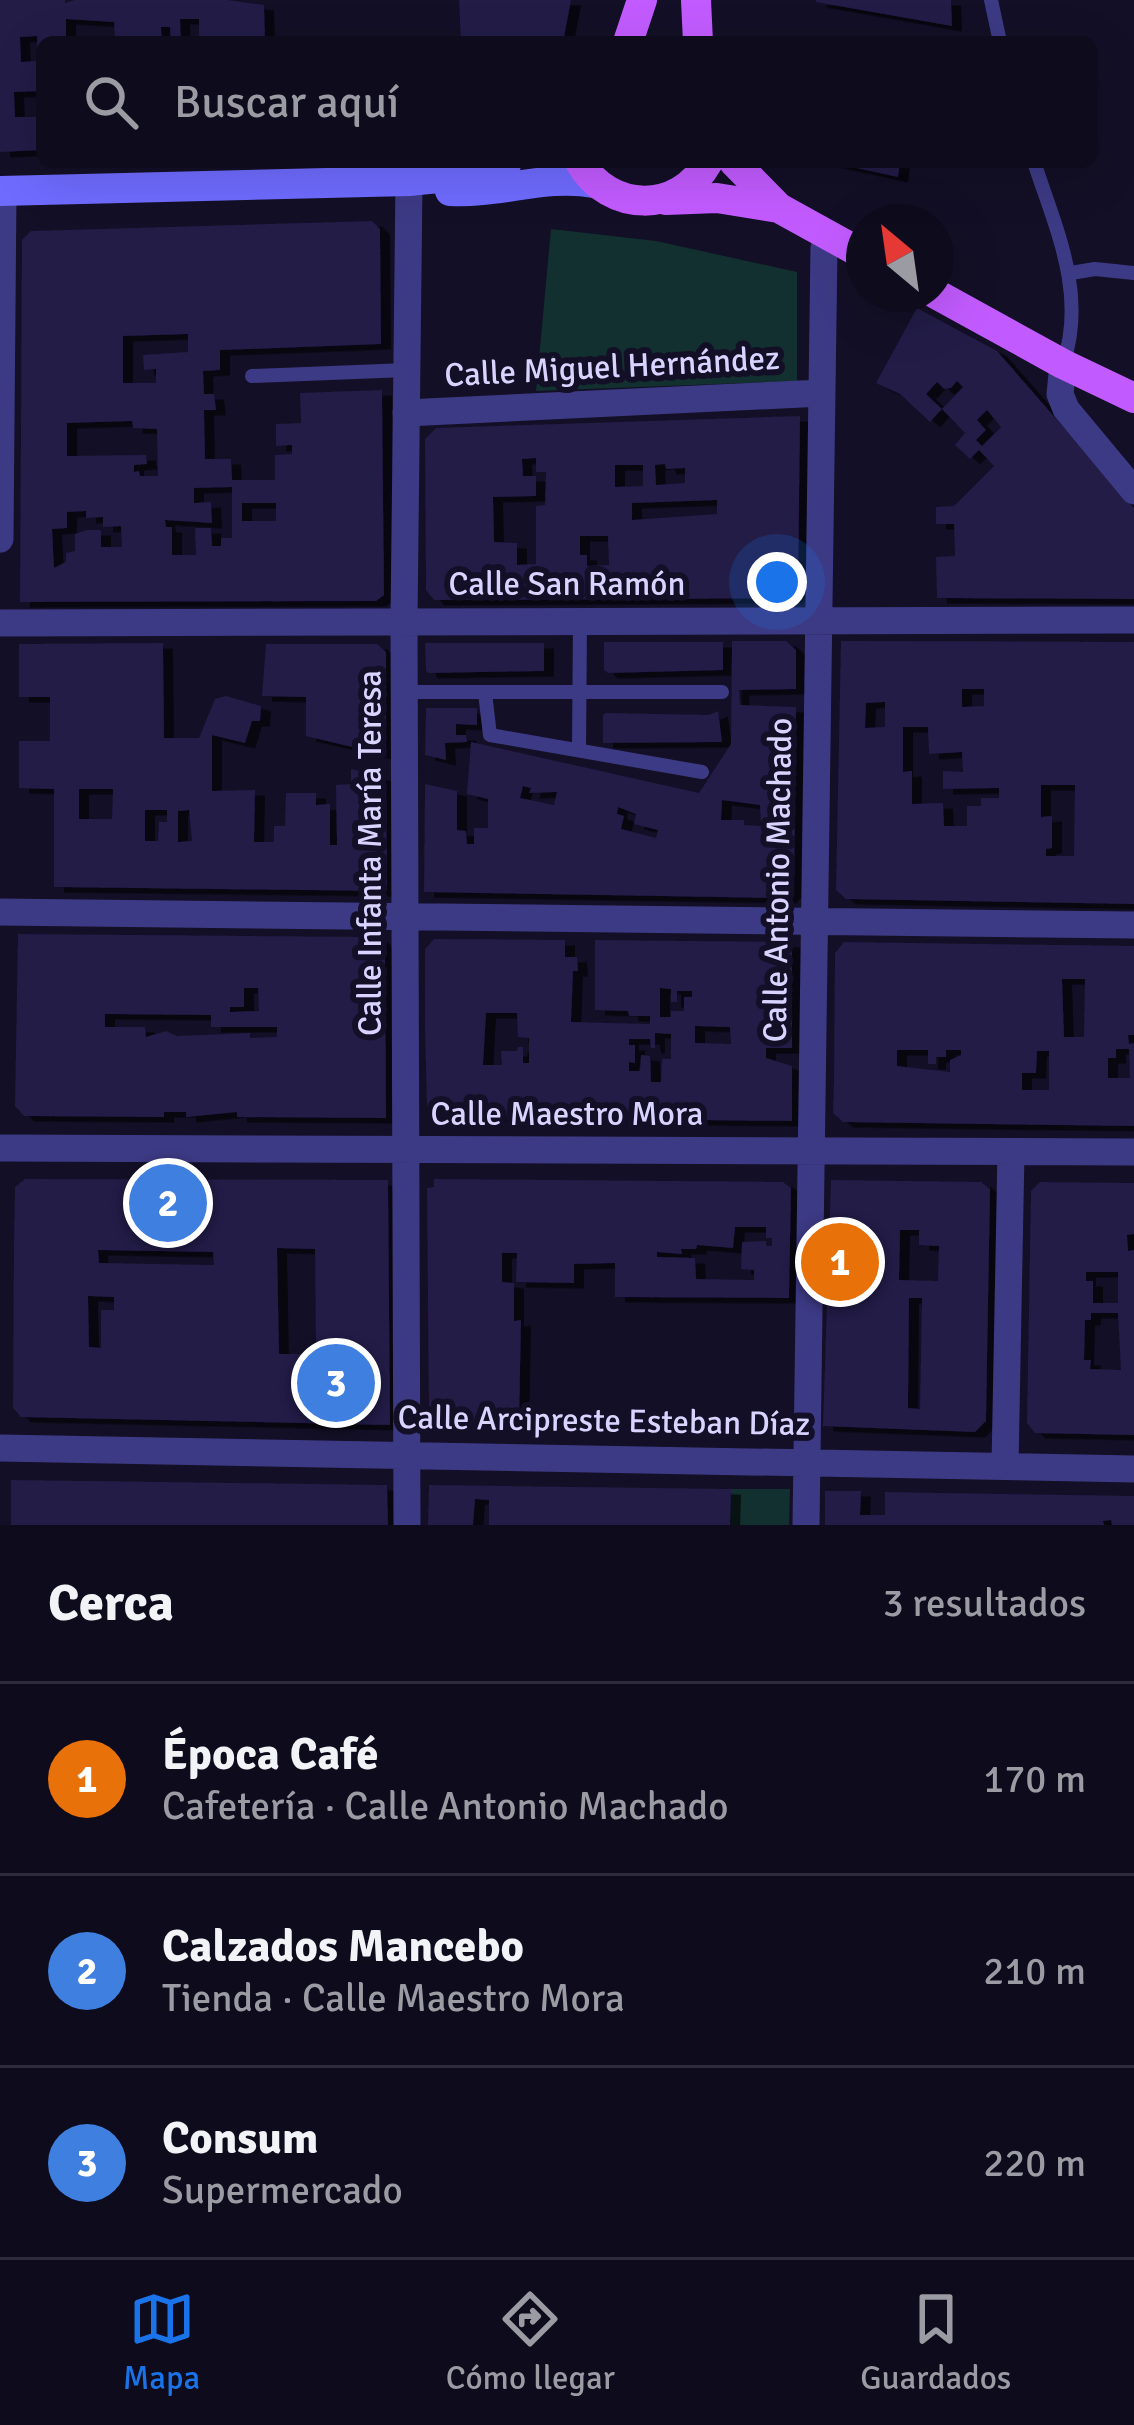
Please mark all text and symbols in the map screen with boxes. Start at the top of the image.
search box [36,36,1098,168]
icon: search [78,69,144,135]
text: Buscar aquí [174,75,399,130]
north arrow [846,204,954,312]
street label: Calle Miguel Hernández [443,338,781,396]
your location [747,552,807,612]
street label: Calle San Ramón [449,564,686,605]
street label: Calle Infanta María Teresa [350,670,391,1036]
street label: Calle Antonio Machado [755,717,801,1043]
street label: Calle Maestro Mora [430,1094,704,1135]
pin: 2 [129,1158,207,1248]
pin: 1 [801,1217,879,1307]
pin: 3 [297,1338,375,1428]
street label: Calle Arcipreste Esteban Díaz [397,1397,811,1445]
text: Cerca [48,1572,174,1635]
text: 3 resultados [883,1579,1086,1627]
text: Época Café [162,1727,379,1782]
text: 1 [76,1755,98,1803]
text: 170 m [983,1755,1086,1803]
text: Cafetería · Calle Antonio Machado [162,1782,728,1830]
text: Calzados Mancebo [162,1919,524,1974]
text: 2 [76,1947,98,1995]
text: 210 m [983,1947,1086,1995]
text: Tienda · Calle Maestro Mora [162,1974,625,2022]
text: Consum [162,2111,318,2166]
text: 3 [76,2139,98,2187]
text: 220 m [983,2139,1086,2187]
text: Supermercado [162,2166,403,2214]
tab: Mapa [123,2286,200,2399]
tab: Cómo llegar [446,2286,615,2399]
tab: Guardados [860,2286,1011,2399]

